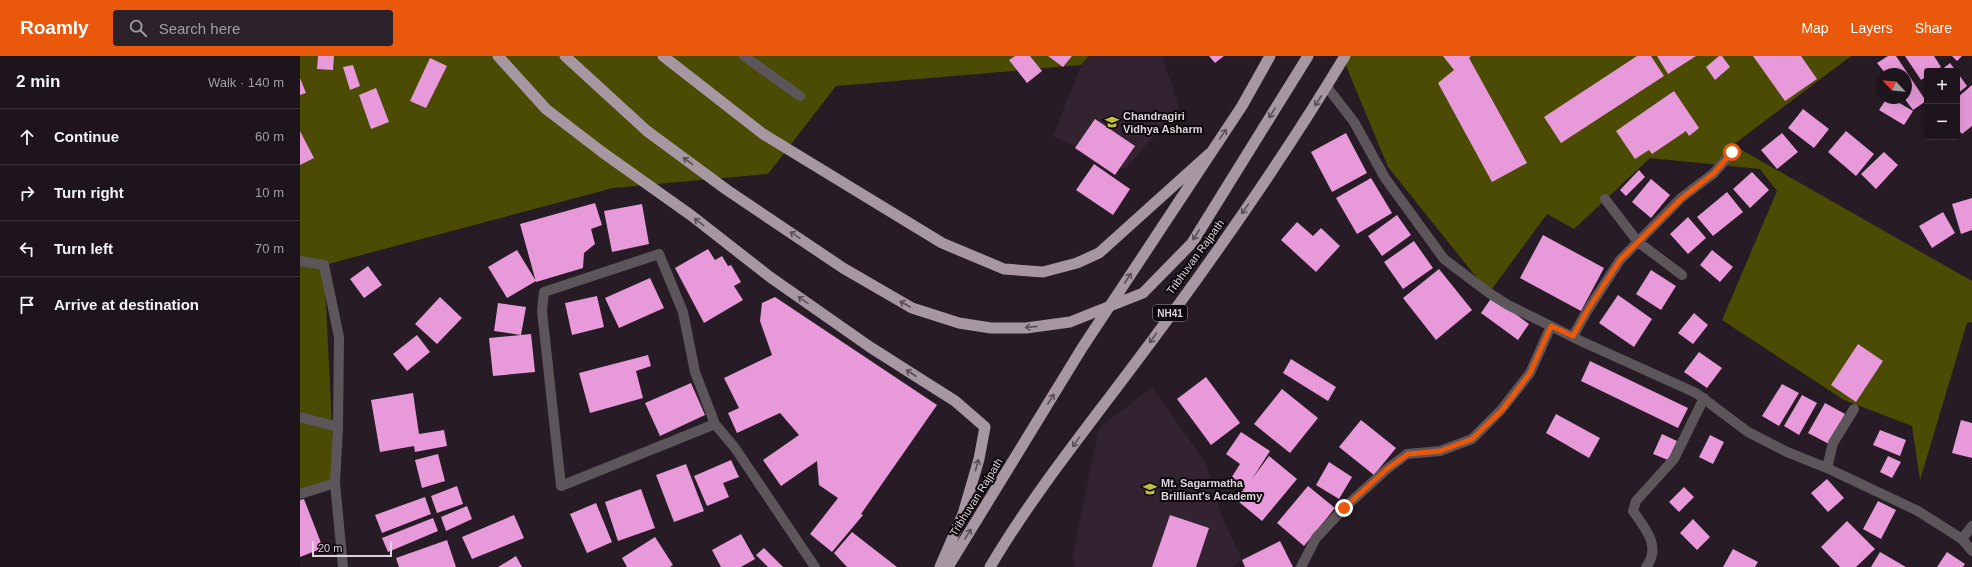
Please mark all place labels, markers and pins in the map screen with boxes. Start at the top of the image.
place label: Chandragiri Vidhya Asharm [1123,110,1203,135]
school or university icon: Chandragiri Vidhya Asharm [1104,114,1120,130]
place label: Mt. Sagarmatha Brilliant's Academy [1161,477,1263,502]
school or university icon: Mt. Sagarmatha Brilliant's Academy [1142,481,1158,497]

